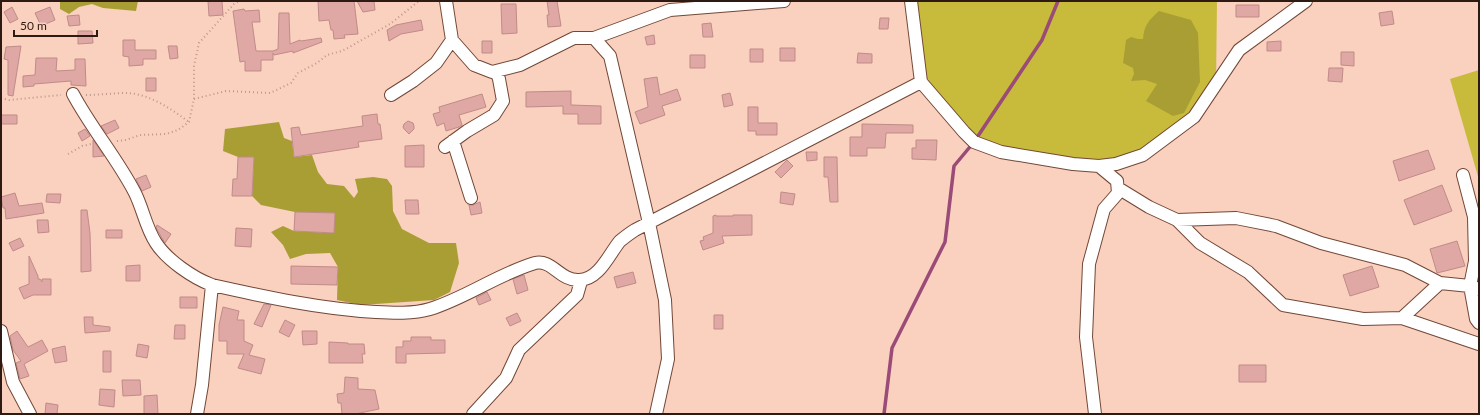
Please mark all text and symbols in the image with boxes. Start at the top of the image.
scale bar [14,12,97,38]
text: 50 m [20,18,47,33]

